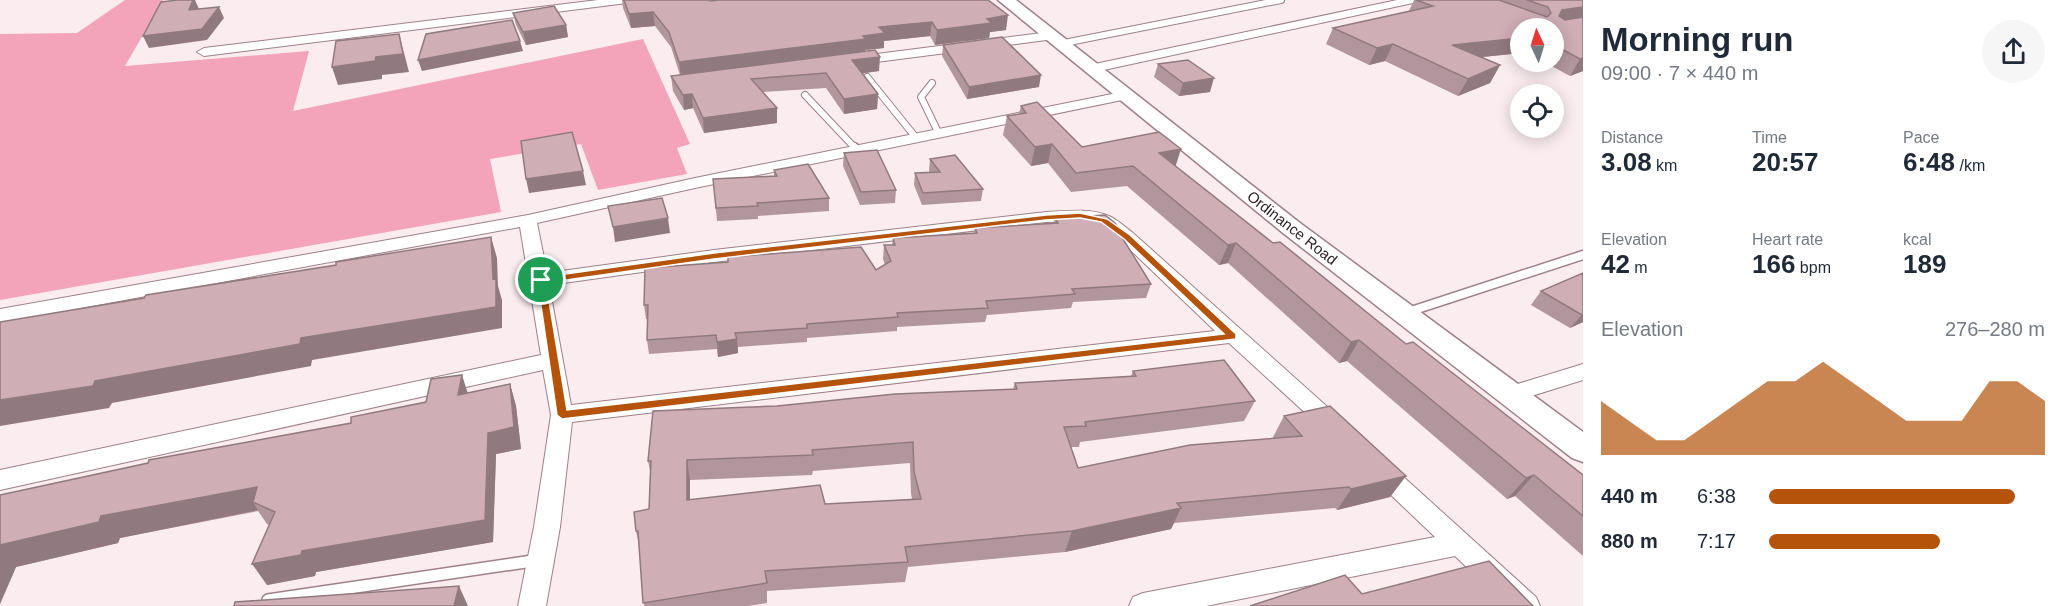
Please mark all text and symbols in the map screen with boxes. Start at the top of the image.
north arrow [1510,18,1564,72]
map controls [1510,18,1564,138]
button: share [1982,20,2045,83]
text: Morning run [1601,21,1793,58]
text: 09:00 · 7 × 440 m [1601,62,1758,84]
button: locate [1510,84,1564,138]
text: Distance [1601,129,1663,146]
text: Time [1752,129,1787,146]
text: Pace [1903,129,1939,146]
text: 3.08 [1601,147,1652,177]
text: 20:57 [1752,147,1819,177]
text: 6:48 [1903,147,1955,177]
text: km [1652,157,1677,174]
text: /km [1955,157,1985,174]
street label: Ordinance Road [1244,187,1341,268]
text: Elevation [1601,231,1667,248]
text: Heart rate [1752,231,1823,248]
text: kcal [1903,231,1931,248]
text: 42 [1601,249,1630,279]
text: 166 [1752,249,1795,279]
text: 189 [1903,249,1946,279]
pin [515,254,566,305]
text: m [1630,259,1648,276]
text: bpm [1795,259,1831,276]
icon: arrive [524,263,557,296]
text: Elevation [1601,318,1683,340]
text: 276–280 m [1945,318,2045,340]
text: 440 m [1601,485,1658,507]
text: 6:38 [1697,485,1736,507]
text: 880 m [1601,530,1658,552]
text: 7:17 [1697,530,1736,552]

